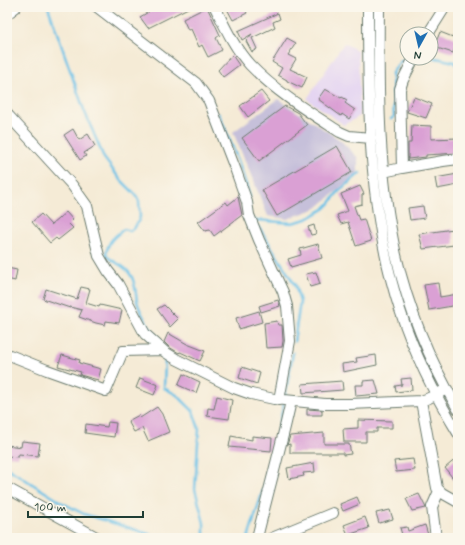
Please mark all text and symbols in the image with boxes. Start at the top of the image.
north arrow [399,26,439,66]
text: N [413,47,422,62]
scale bar [28,493,143,519]
text: 100 m [34,500,66,516]

